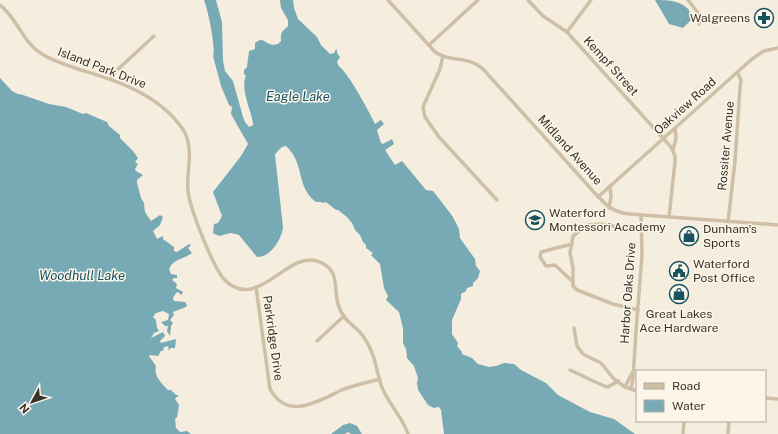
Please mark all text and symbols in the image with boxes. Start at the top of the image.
pharmacy icon: Walgreens [753,7,775,29]
place label: Walgreens [690,11,750,25]
street label: Kempf Street [581,34,641,99]
street label: Island Park Drive [56,45,149,91]
street label: Oakview Road [651,74,719,138]
water label: Eagle Lake [266,89,330,104]
street label: Rossiter Avenue [715,100,737,191]
street label: Midland Avenue [535,112,605,188]
place label: Waterford Montessori Academy [549,206,666,234]
school or university icon: Waterford Montessori Academy [524,209,546,231]
place label: Dunham's Sports [703,222,757,250]
shop icon: Dunham's Sports [678,225,700,247]
street label: Harbor Oaks Drive [617,242,639,344]
place label: Waterford Post Office [693,257,755,285]
public building icon: Waterford Post Office [668,260,690,282]
water label: Woodhull Lake [39,268,125,283]
shop icon: Great Lakes Ace Hardware [668,283,690,305]
street label: Parkridge Drive [260,294,286,382]
place label: Great Lakes Ace Hardware [639,307,719,335]
legend [636,370,766,422]
text: Road [672,379,700,393]
north arrow [12,382,52,422]
text: Water [672,399,706,413]
text: N [17,401,32,416]

